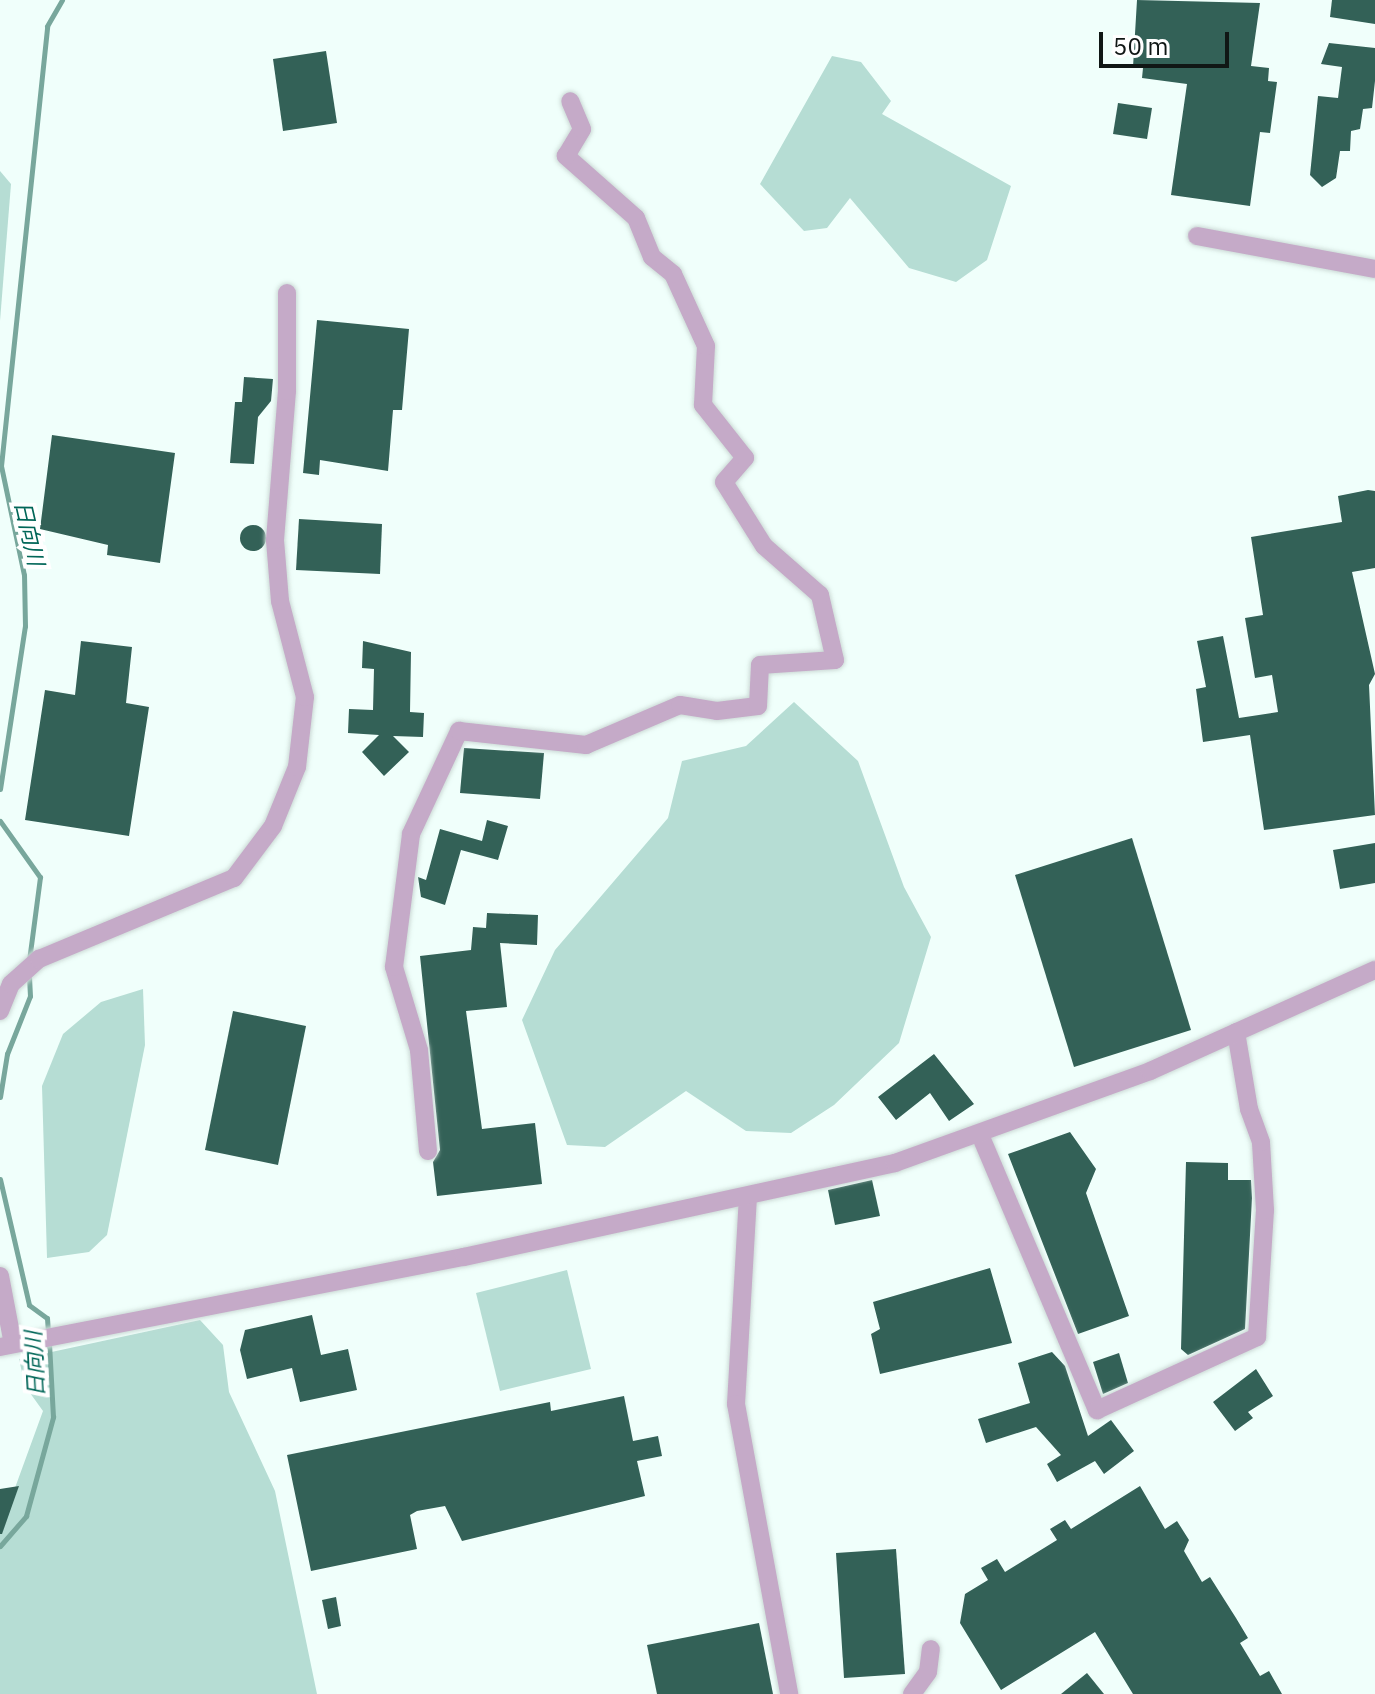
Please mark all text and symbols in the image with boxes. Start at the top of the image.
scale bar [1103,16,1233,66]
text: 50 m [1113,30,1168,62]
water label: 日向川 [10,498,50,568]
water label: 日向川 [19,1330,49,1398]

